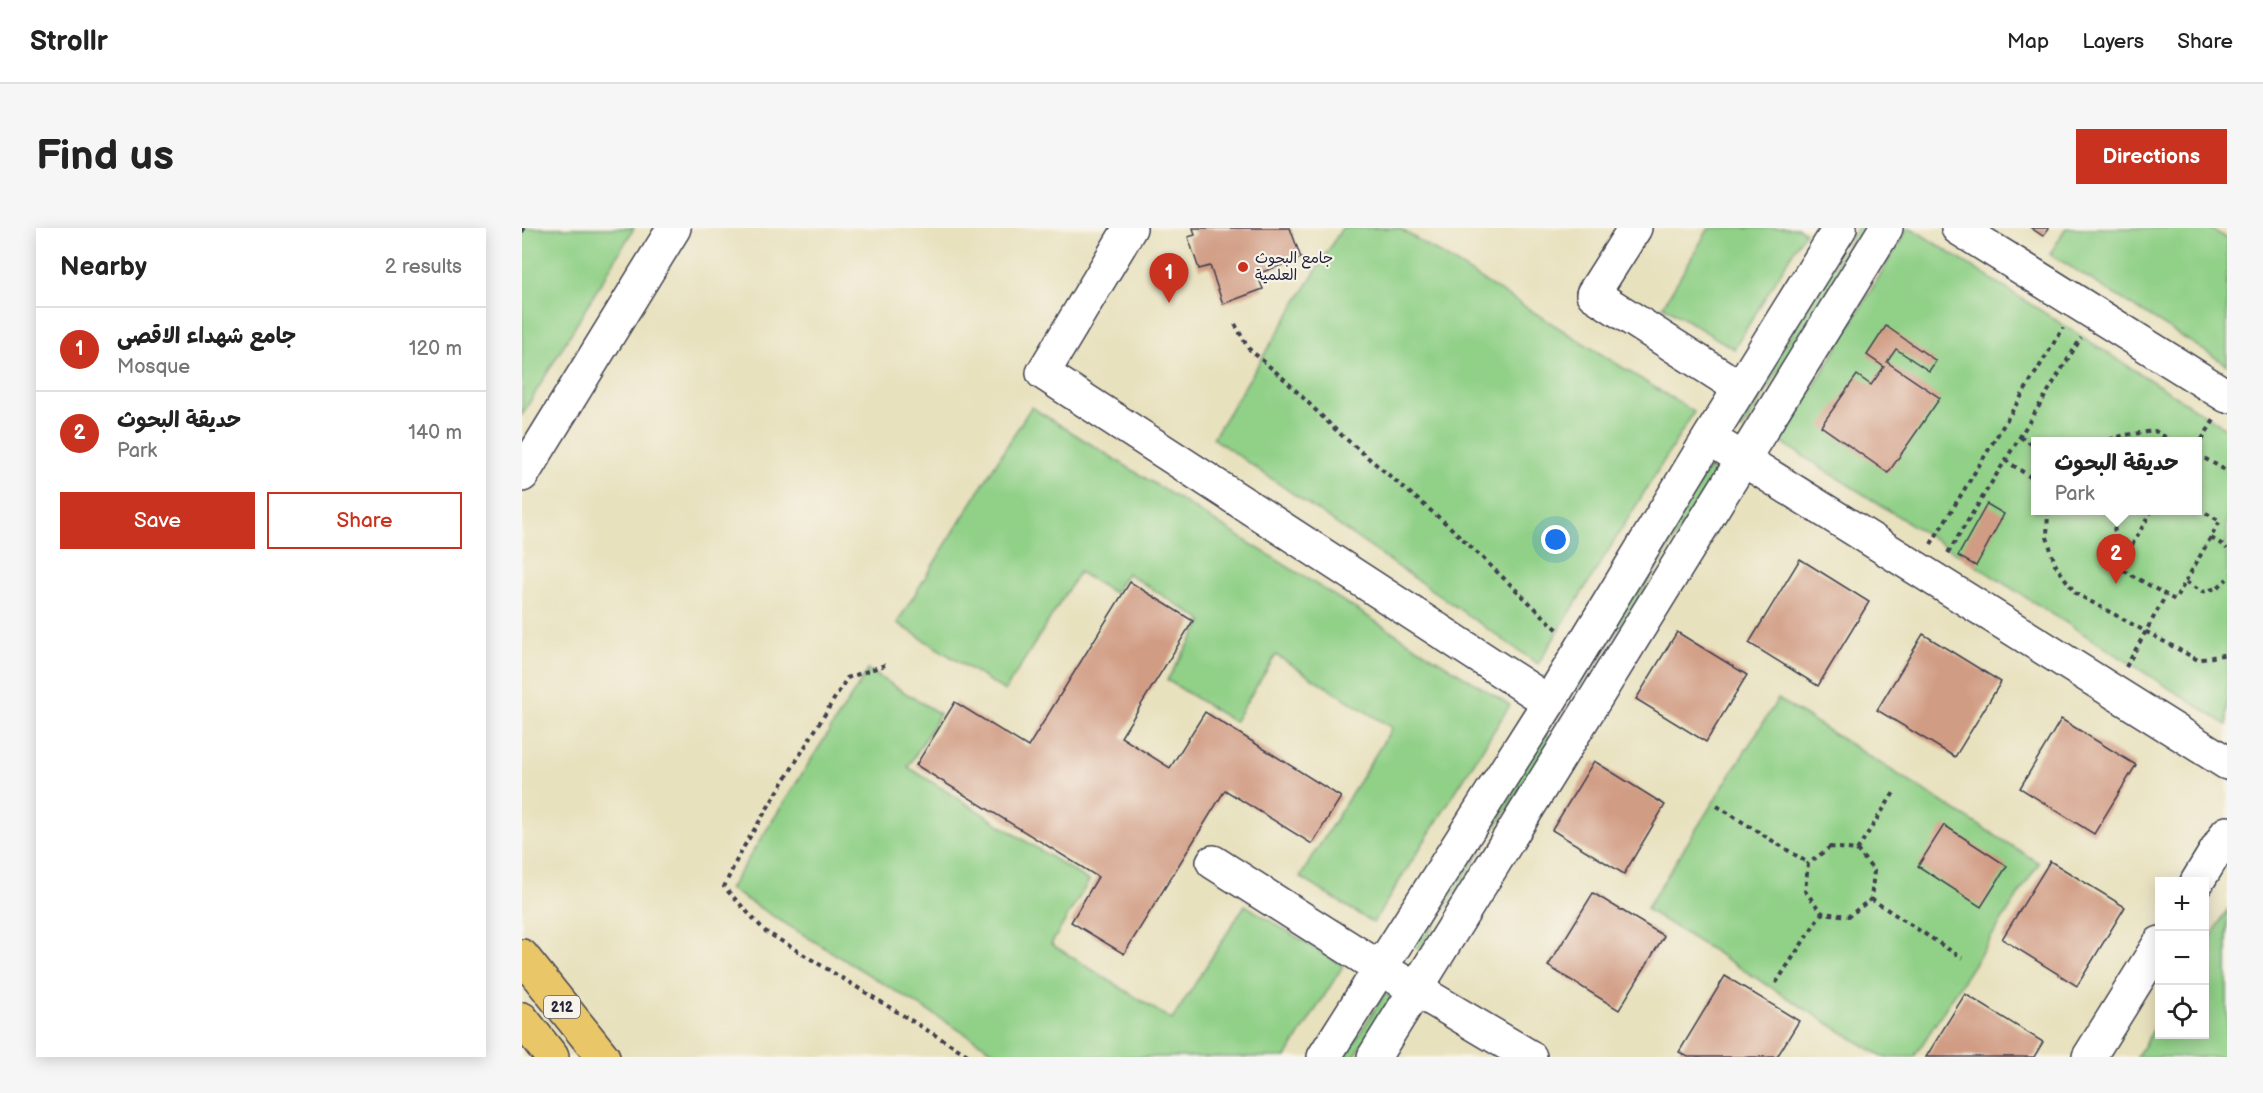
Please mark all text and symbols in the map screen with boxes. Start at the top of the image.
text: Strollr [30,25,108,58]
text: Map [2007,29,2049,54]
text: Layers [2082,29,2144,54]
text: Share [2177,29,2233,54]
button: Directions [2076,129,2227,184]
text: Find us [36,131,174,182]
place label: جامع البحوث العلمية [1255,249,1333,285]
text: Nearby [60,252,147,283]
pin: 1 [1150,254,1188,303]
text: 2 results [385,255,462,279]
marker: جامع البحوث العلمية [1236,260,1250,274]
text: جامع شهداء الاقصى [117,323,296,350]
text: 1 [75,337,84,361]
text: 120 m [409,337,462,361]
text: Mosque [117,355,190,379]
text: حديقة البحوث [117,407,241,434]
text: 2 [74,421,85,445]
text: 140 m [408,421,462,445]
popup [2031,437,2202,515]
text: Park [117,439,157,463]
text: حديقة البحوث [2054,450,2179,477]
text: Park [2054,482,2095,506]
button: Save [60,492,255,549]
button: Share [267,492,462,549]
your location [1541,525,1570,554]
pin: 2 [2096,534,2136,584]
map controls [2155,877,2209,1039]
button: + [2155,877,2209,931]
button: − [2155,931,2209,985]
button: locate [2155,985,2209,1039]
road number: 212 [544,996,580,1018]

